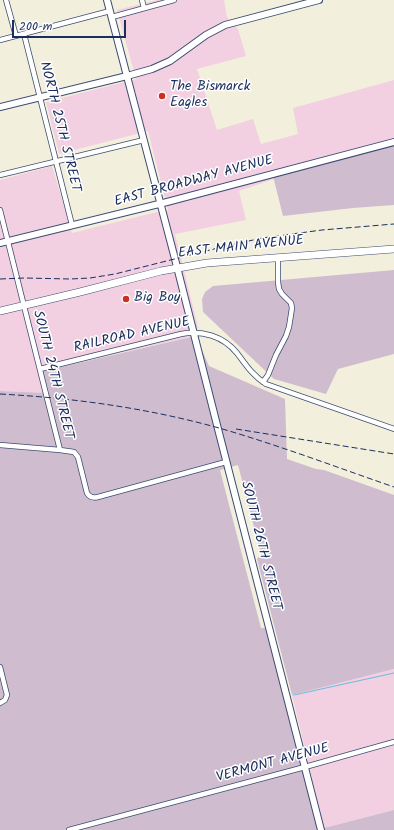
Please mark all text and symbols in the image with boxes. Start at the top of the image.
scale bar [14,12,128,38]
text: 200 m [19,17,52,36]
street label: NORTH 25TH STREET [35,60,83,194]
place label: The Bismarck Eagles [170,80,250,112]
marker: The Bismarck Eagles [157,91,167,101]
street label: EAST BROADWAY AVENUE [113,153,275,211]
street label: EAST MAIN AVENUE [177,233,305,263]
place label: Big Boy [134,291,180,307]
marker: Big Boy [121,294,131,304]
street label: SOUTH 24TH STREET [28,309,76,441]
street label: RAILROAD AVENUE [72,314,192,358]
street label: SOUTH 26TH STREET [236,480,284,612]
street label: VERMONT AVENUE [215,741,331,787]

